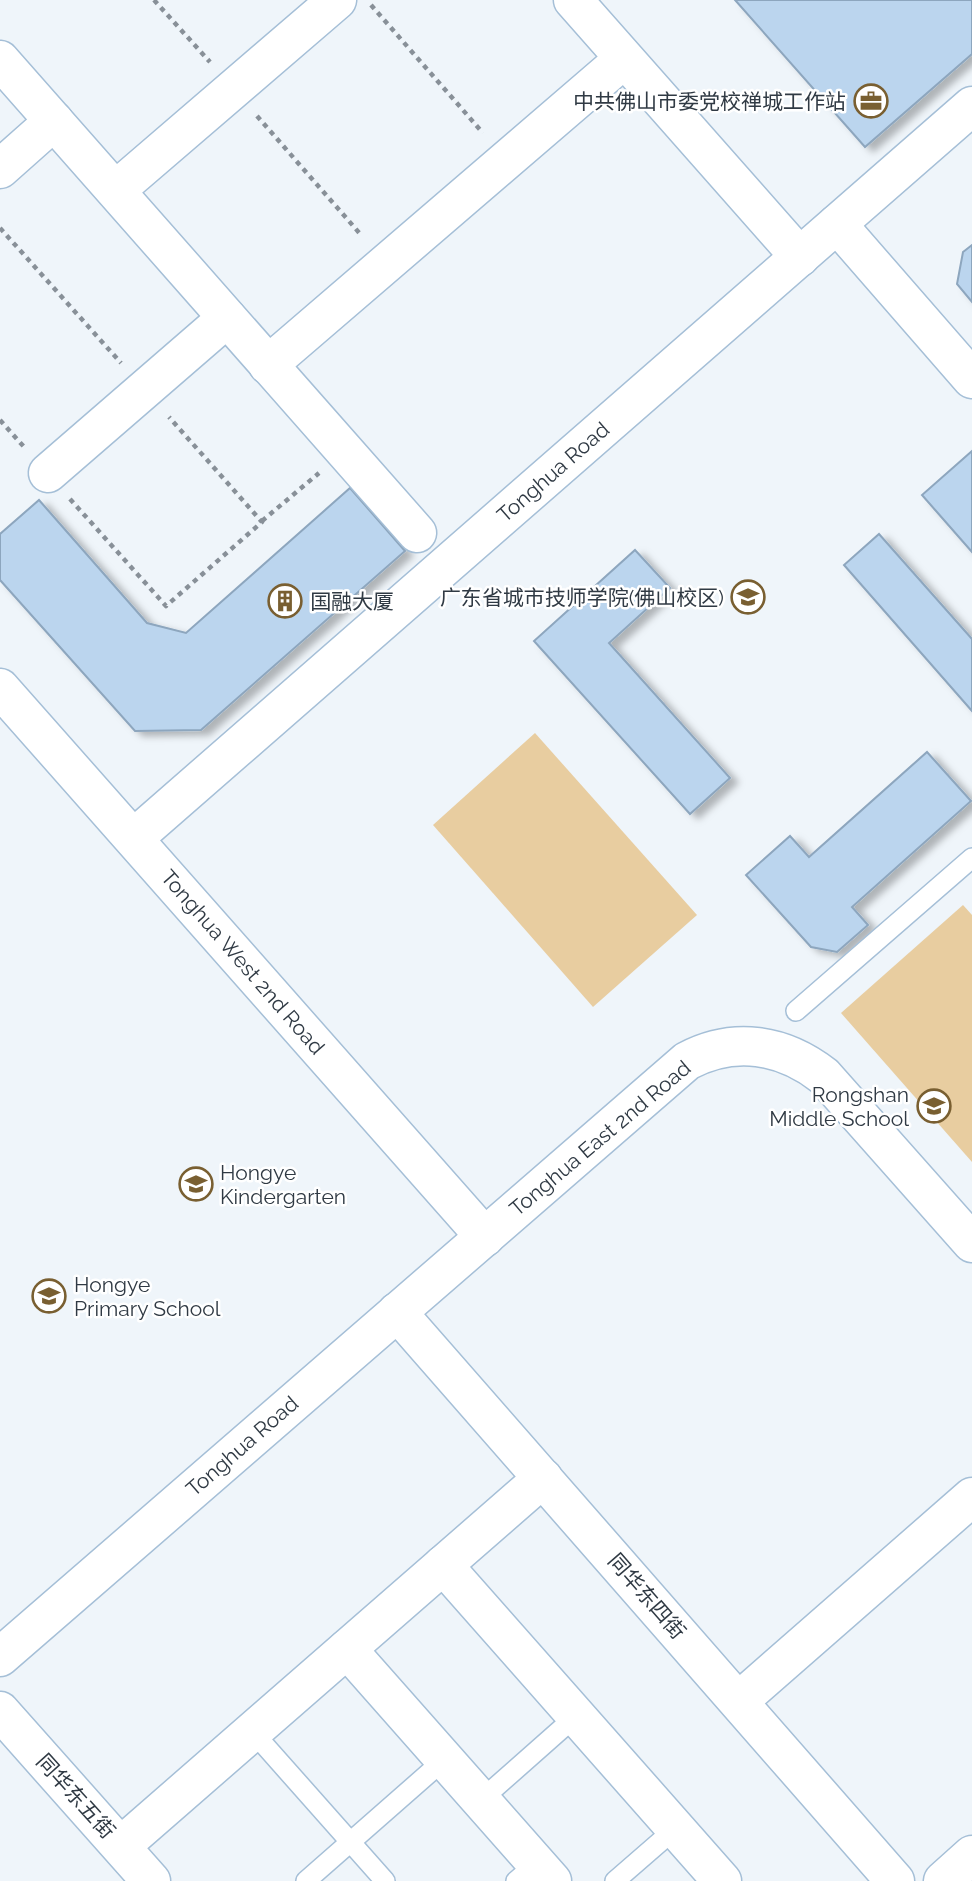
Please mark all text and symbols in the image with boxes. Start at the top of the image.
office icon: 中共佛山市委党校禅城工作站 [852,82,890,120]
place label: 中共佛山市委党校禅城工作站 [573,89,846,114]
street label: Tonghua Road [492,417,614,527]
school or university icon: 广东省城市技师学院(佛山校区) [729,578,767,616]
building icon: 国融大厦 [266,582,304,620]
place label: 广东省城市技师学院(佛山校区) [440,585,724,610]
place label: 国融大厦 [310,589,394,614]
street label: Tonghua West 2nd Road [156,865,330,1059]
street label: Tonghua East 2nd Road [504,1055,696,1221]
place label: Rongshan Middle School [769,1082,909,1131]
school or university icon: Rongshan Middle School [915,1087,953,1125]
place label: Hongye Kindergarten [220,1160,346,1209]
school or university icon: Hongye Kindergarten [177,1165,215,1203]
place label: Hongye Primary School [74,1272,221,1321]
school or university icon: Hongye Primary School [30,1277,68,1315]
street label: Tonghua Road [181,1391,303,1501]
street label: 同华东四街 [603,1548,691,1644]
street label: 同华东五街 [32,1749,120,1843]

